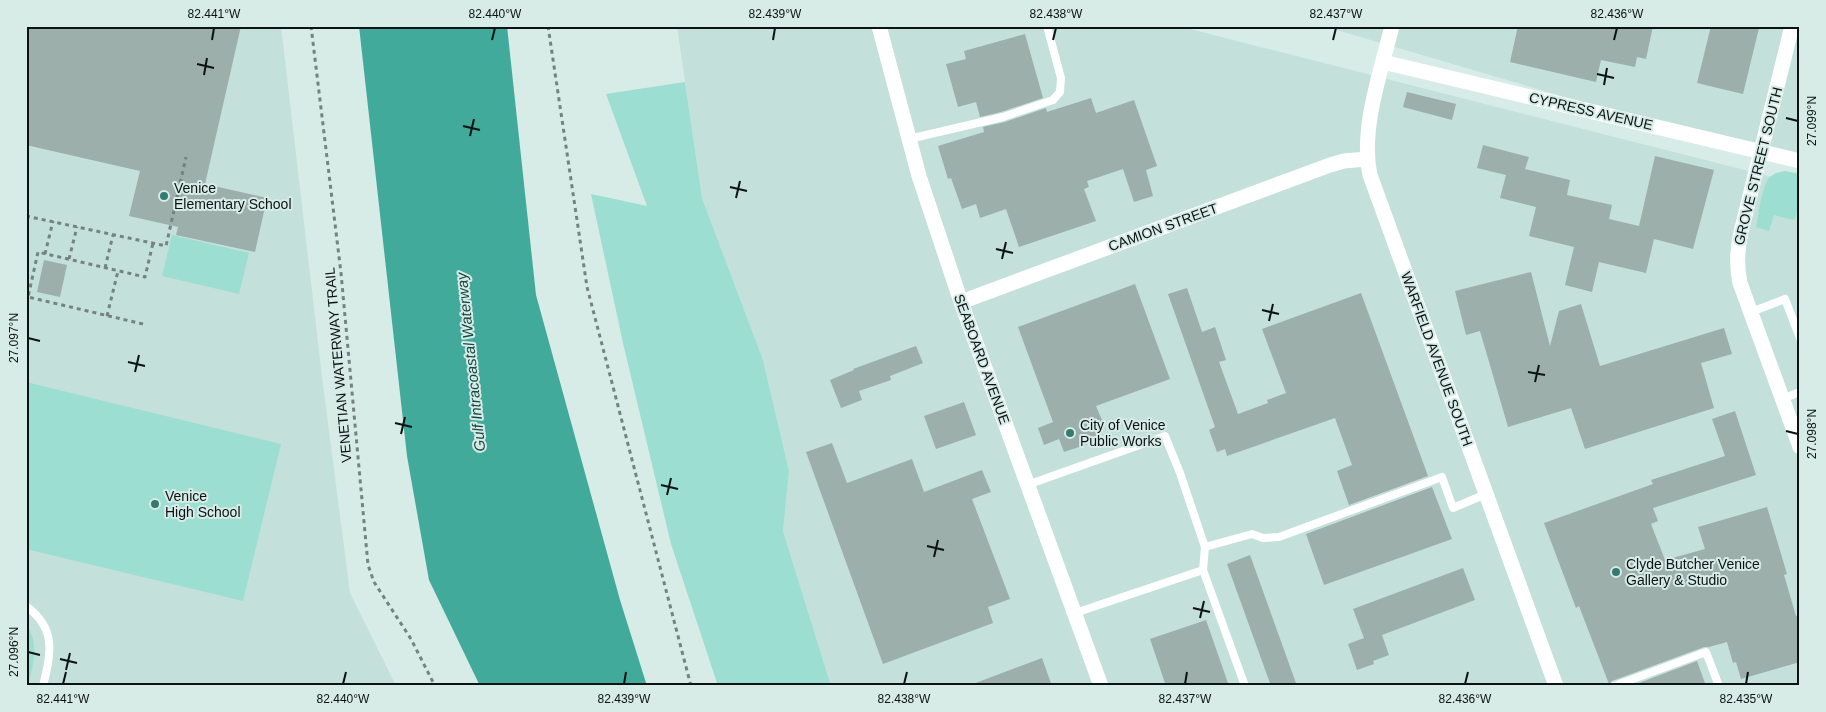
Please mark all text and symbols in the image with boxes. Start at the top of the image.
text: 82.441°W [188,7,241,21]
text: 82.440°W [469,7,522,21]
text: 82.439°W [749,7,802,21]
text: 82.438°W [1030,7,1083,21]
text: 82.437°W [1310,7,1363,21]
text: 82.436°W [1591,7,1644,21]
street label: GROVE STREET SOUTH [1731,85,1785,247]
street label: CYPRESS AVENUE [1528,89,1654,133]
text: 27.099°N [1805,96,1819,146]
place label: Venice Elementary School [174,180,292,212]
marker: Venice Elementary School [158,190,170,202]
street label: CAMION STREET [1106,200,1220,254]
street label: VENETIAN WATERWAY TRAIL [321,266,355,463]
water label: Gulf Intracoastal Waterway [452,270,488,452]
street label: WARFIELD AVENUE SOUTH [1398,270,1476,448]
street label: SEABOARD AVENUE [951,292,1013,426]
text: 27.097°N [7,313,21,363]
text: 27.098°N [1805,409,1819,459]
place label: City of Venice Public Works [1080,417,1166,449]
marker: City of Venice Public Works [1064,427,1076,439]
place label: Venice High School [165,488,241,520]
marker: Venice High School [149,498,161,510]
place label: Clyde Butcher Venice Gallery & Studio [1626,556,1760,588]
marker: Clyde Butcher Venice Gallery & Studio [1610,566,1622,578]
text: 27.096°N [7,627,21,677]
text: 82.441°W [37,692,90,706]
text: 82.440°W [317,692,370,706]
text: 82.439°W [598,692,651,706]
text: 82.438°W [878,692,931,706]
text: 82.437°W [1159,692,1212,706]
text: 82.436°W [1439,692,1492,706]
text: 82.435°W [1720,692,1773,706]

